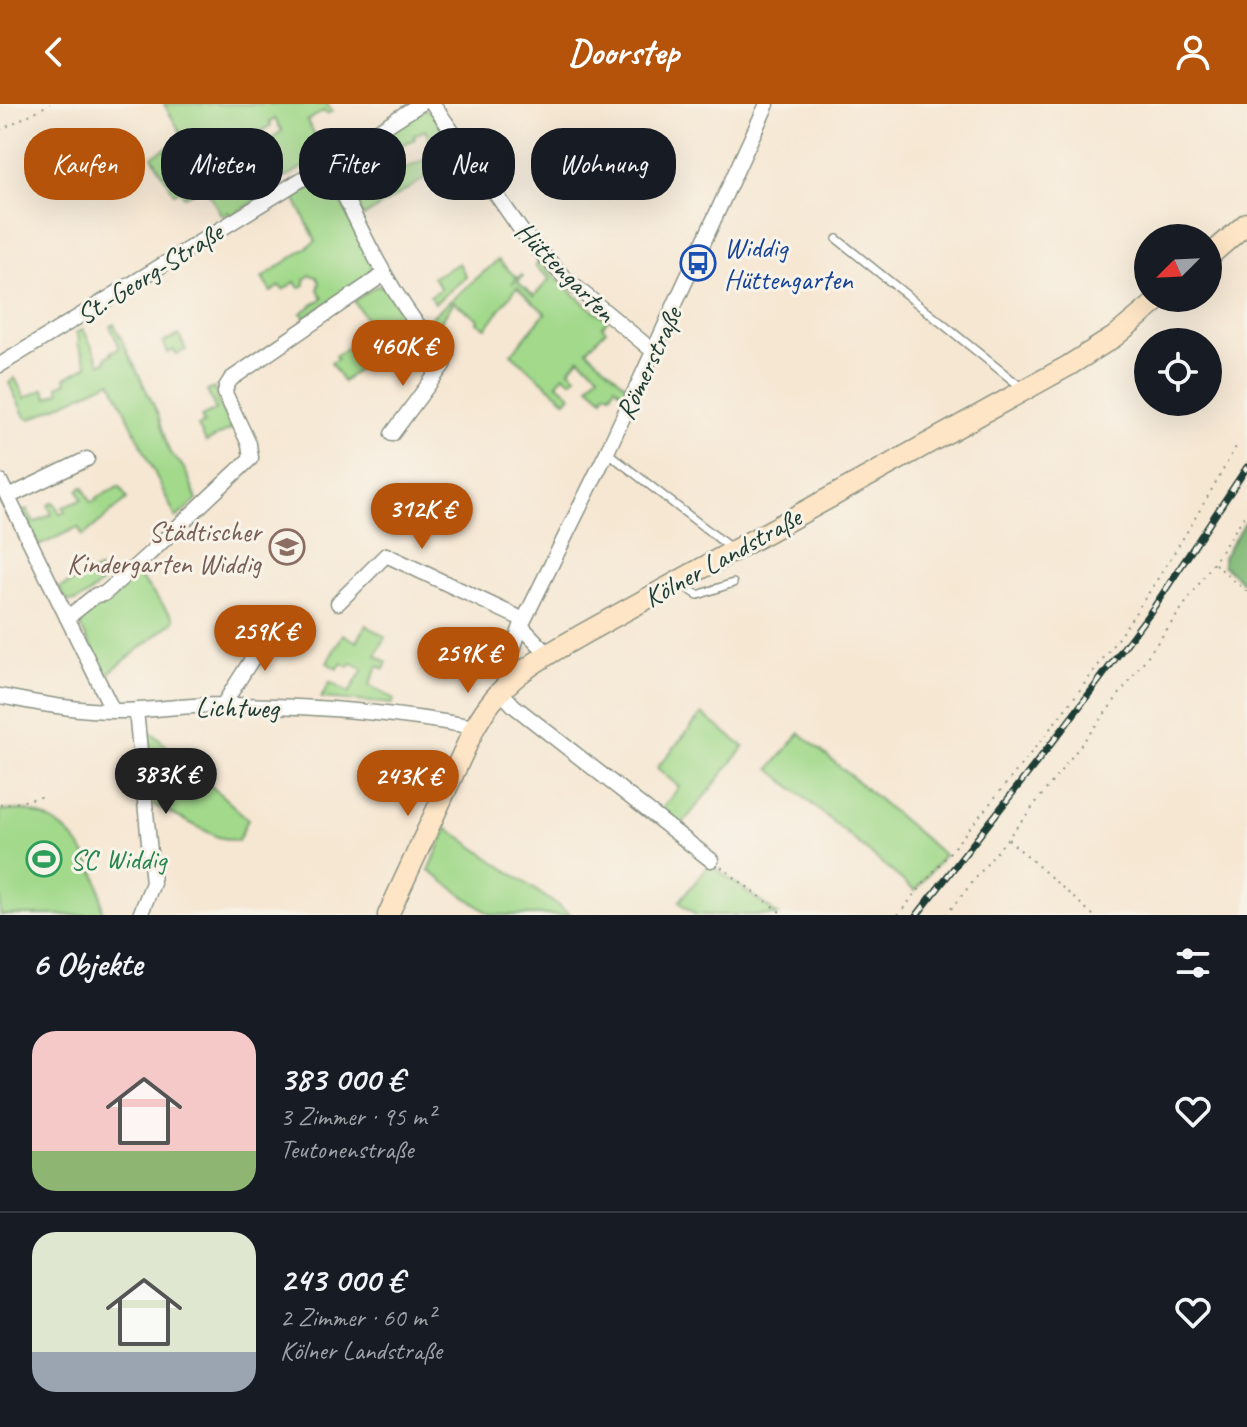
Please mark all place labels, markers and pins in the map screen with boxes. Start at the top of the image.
place label: Widdig Hüttengarten [724,230,854,297]
bus stop icon: Widdig Hüttengarten [679,244,717,282]
pin: 460K € [338,320,468,388]
pin: 312K € [357,483,487,551]
place label: Städtischer Kindergarten Widdig [67,514,263,581]
school or university icon: Städtischer Kindergarten Widdig [268,528,306,566]
pin: 259K € [200,605,330,673]
pin: 259K € [403,627,533,695]
pin: 383K € [101,748,231,816]
pin: 243K € [343,750,473,818]
sports icon: SC Widdig [25,840,63,878]
place label: SC Widdig [70,842,169,877]

